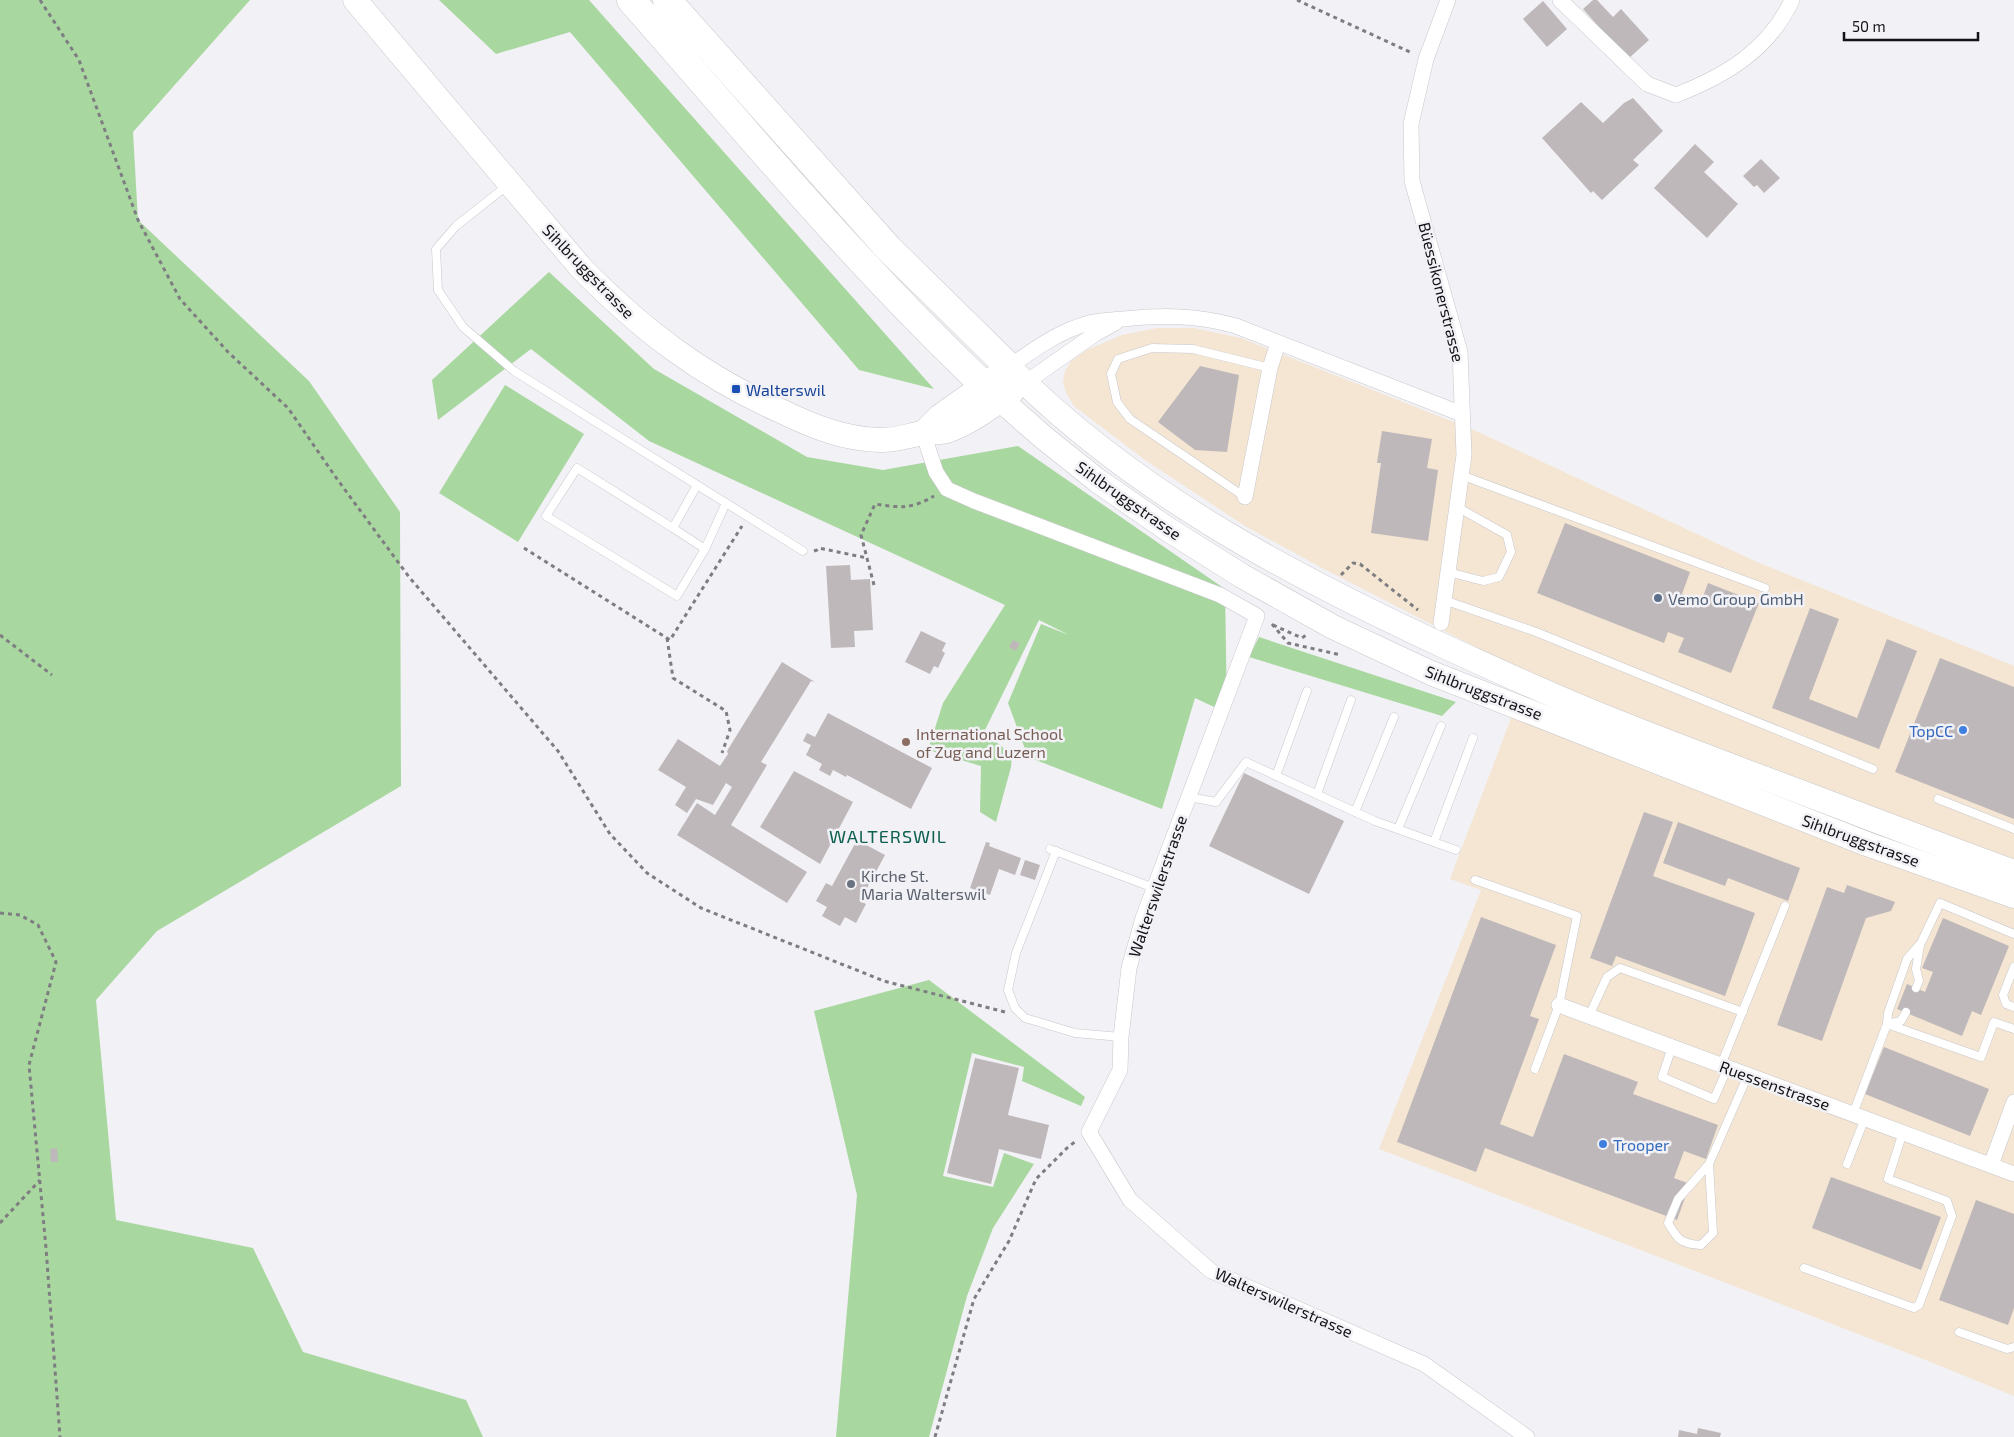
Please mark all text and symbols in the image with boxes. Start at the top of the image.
scale bar [1844,10,1978,42]
text: 50 m [1852,17,1886,35]
street label: Sihlbruggstrasse [539,220,639,322]
street label: Büessikonerstrasse [1415,220,1469,364]
place label: Walterswil [746,380,826,399]
marker: Walterswil [730,383,742,395]
street label: Sihlbruggstrasse [1073,457,1185,543]
place label: Vemo Group GmbH [1668,589,1804,608]
marker: Vemo Group GmbH [1652,592,1664,604]
street label: Sihlbruggstrasse [1423,661,1545,723]
place label: TopCC [1909,721,1953,740]
place label: International School of Zug and Luzern [916,724,1063,761]
marker: TopCC [1957,724,1969,736]
marker: International School of Zug and Luzern [900,736,912,748]
street label: Sihlbruggstrasse [1800,810,1922,870]
street label: Walterswilerstrasse [1124,813,1190,959]
district label: WALTERSWIL [829,825,947,847]
place label: Kirche St. Maria Walterswil [861,866,986,903]
marker: Kirche St. Maria Walterswil [845,878,857,890]
street label: Ruessenstrasse [1717,1056,1833,1114]
place label: Trooper [1613,1135,1670,1154]
marker: Trooper [1597,1138,1609,1150]
street label: Walterswilerstrasse [1212,1263,1356,1341]

